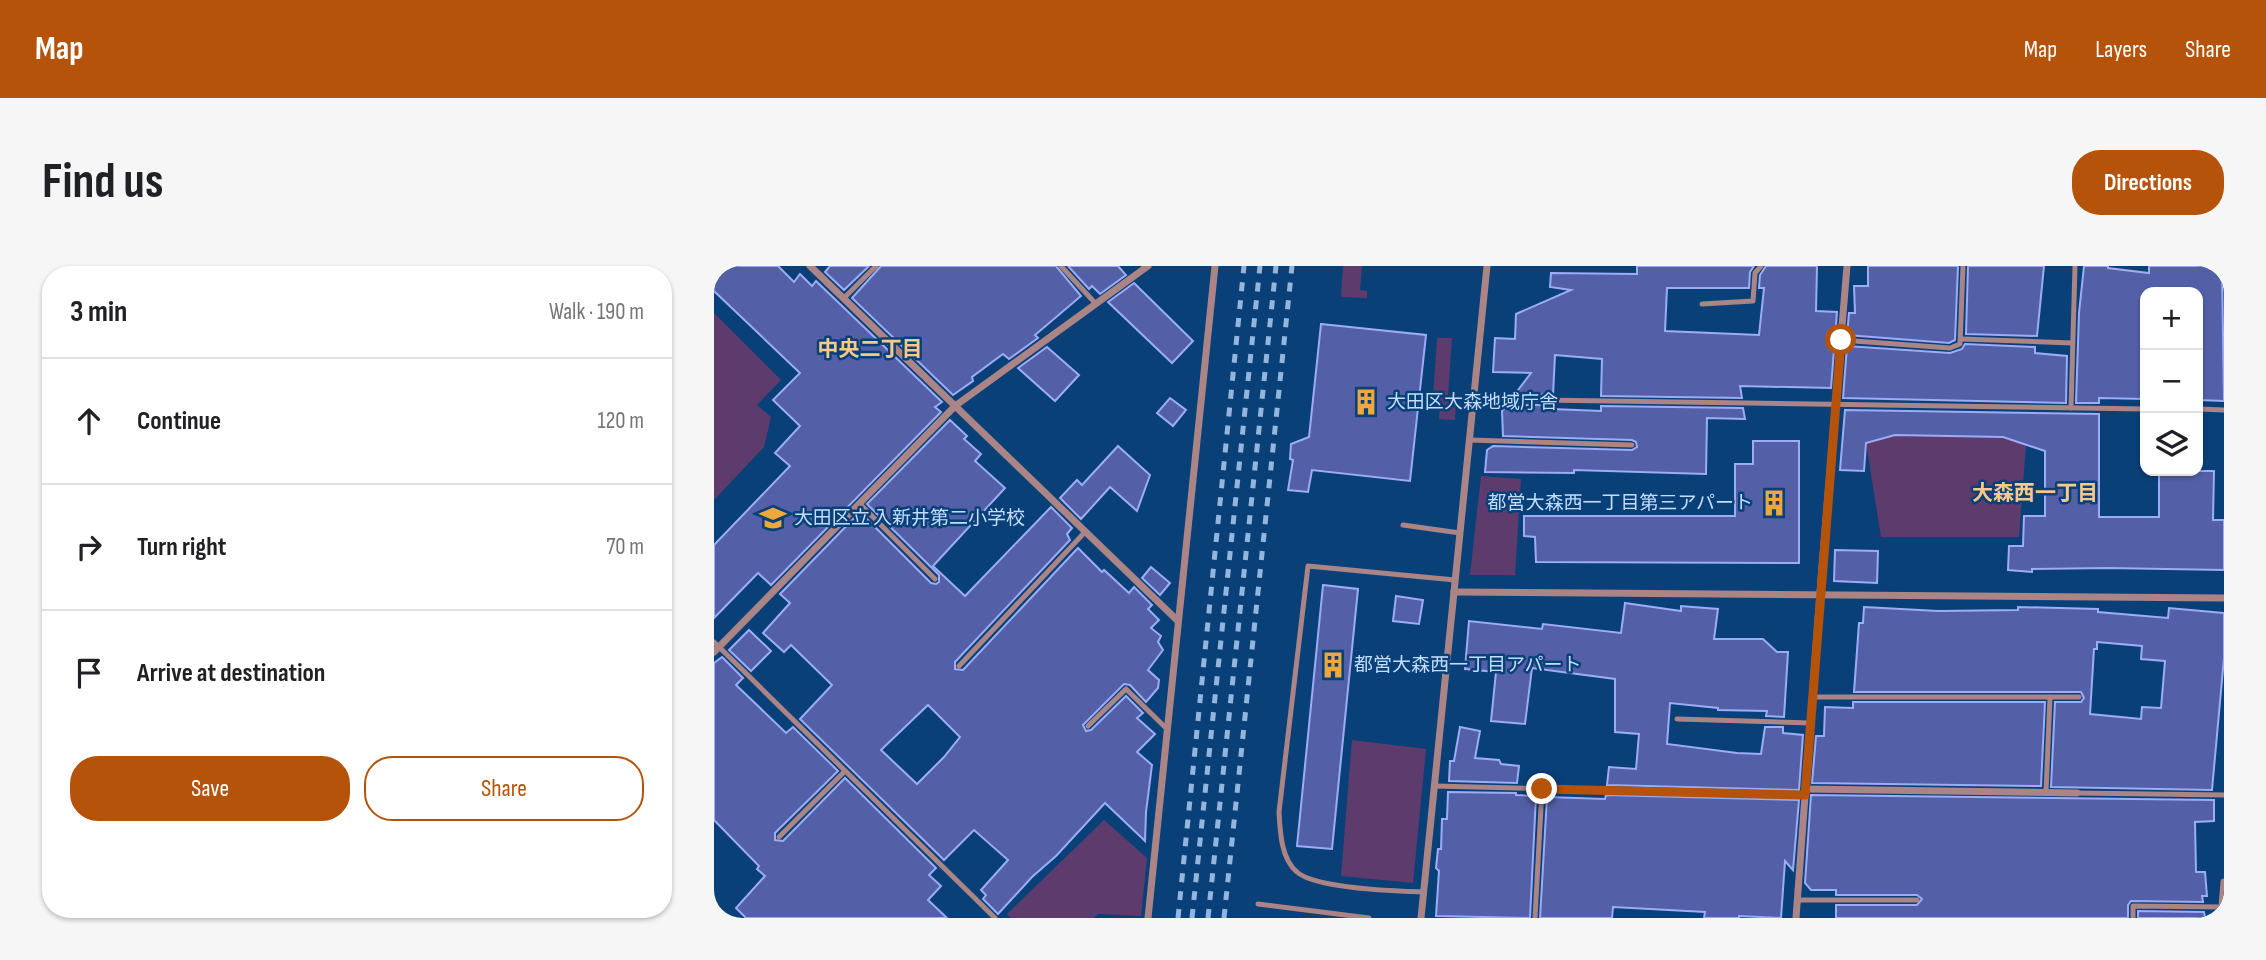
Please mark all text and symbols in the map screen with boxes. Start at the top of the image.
text: Map [35,29,84,69]
text: Map [2024,35,2057,64]
text: Layers [2095,35,2147,64]
text: Share [2185,35,2231,64]
button: Directions [2072,150,2224,215]
text: Find us [42,153,164,212]
map controls [2140,287,2203,476]
button: + [2140,287,2203,350]
text: 3 min [70,294,127,330]
text: Walk · 190 m [549,298,644,326]
route start [1825,324,1856,355]
district label: 中央二丁目 [818,337,923,362]
button: − [2140,350,2203,413]
building icon: 大田区大森地域庁舎 [1351,387,1381,417]
place label: 大田区大森地域庁舎 [1387,391,1558,414]
icon: ahead [70,402,108,440]
text: Continue [137,406,221,437]
text: 120 m [598,407,644,435]
button: layers [2140,413,2203,476]
district label: 大森西一丁目 [1972,481,2098,506]
building icon: 都営大森西一丁目第三アパート [1759,488,1789,518]
place label: 都営大森西一丁目第三アパート [1487,492,1753,515]
school or university icon: 大田区立 入新井第二小学校 [758,503,788,533]
place label: 大田区立 入新井第二小学校 [794,507,1025,530]
icon: right [70,528,108,566]
text: Turn right [137,532,226,563]
text: 70 m [606,533,644,561]
building icon: 都営大森西一丁目アパート [1318,650,1348,680]
icon: arrive [70,654,108,692]
place label: 都営大森西一丁目アパート [1354,654,1582,677]
text: Arrive at destination [137,658,325,689]
button: Save [70,756,350,821]
button: Share [364,756,644,821]
route end [1526,773,1557,804]

